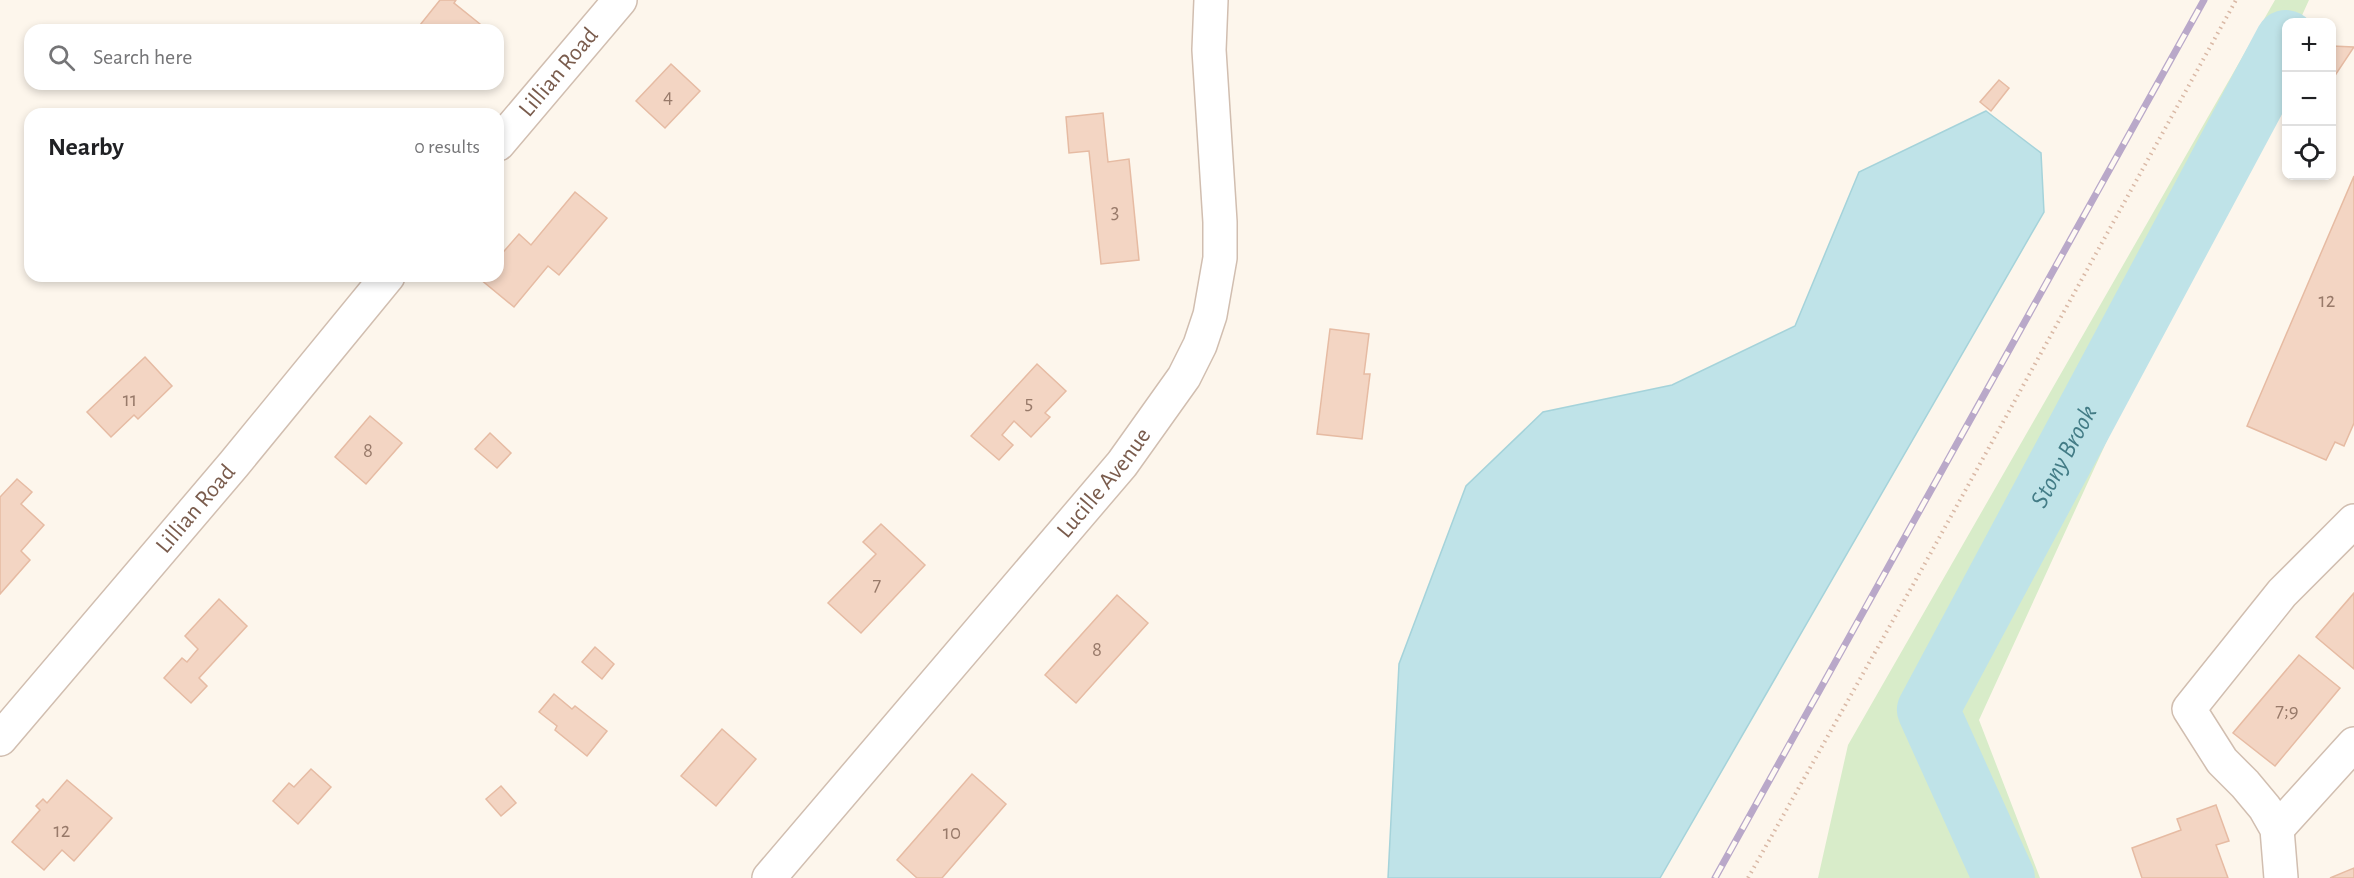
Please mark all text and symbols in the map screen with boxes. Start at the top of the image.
map controls [2282,18,2336,180]
button: + [2282,18,2336,72]
street label: Lillian Road [515,23,603,121]
search box [24,24,504,90]
icon: search [45,41,78,74]
text: Search here [93,46,192,68]
button: − [2282,72,2336,126]
house number: 4 [663,86,673,107]
button: locate [2282,126,2336,180]
text: Nearby [48,134,124,160]
text: 0 results [414,137,480,157]
house number: 3 [1111,201,1119,222]
house number: 12 [2319,290,2335,311]
house number: 11 [123,389,137,410]
house number: 5 [1025,392,1033,413]
water label: Stony Brook [2026,401,2102,512]
street label: Lucille Avenue [1052,424,1156,543]
house number: 8 [363,440,373,461]
street label: Lillian Road [151,460,240,558]
house number: 7 [873,574,882,595]
house number: 8 [1092,639,1102,660]
house number: 7;9 [2275,700,2299,721]
house number: 12 [54,820,70,841]
house number: 10 [943,822,961,843]

